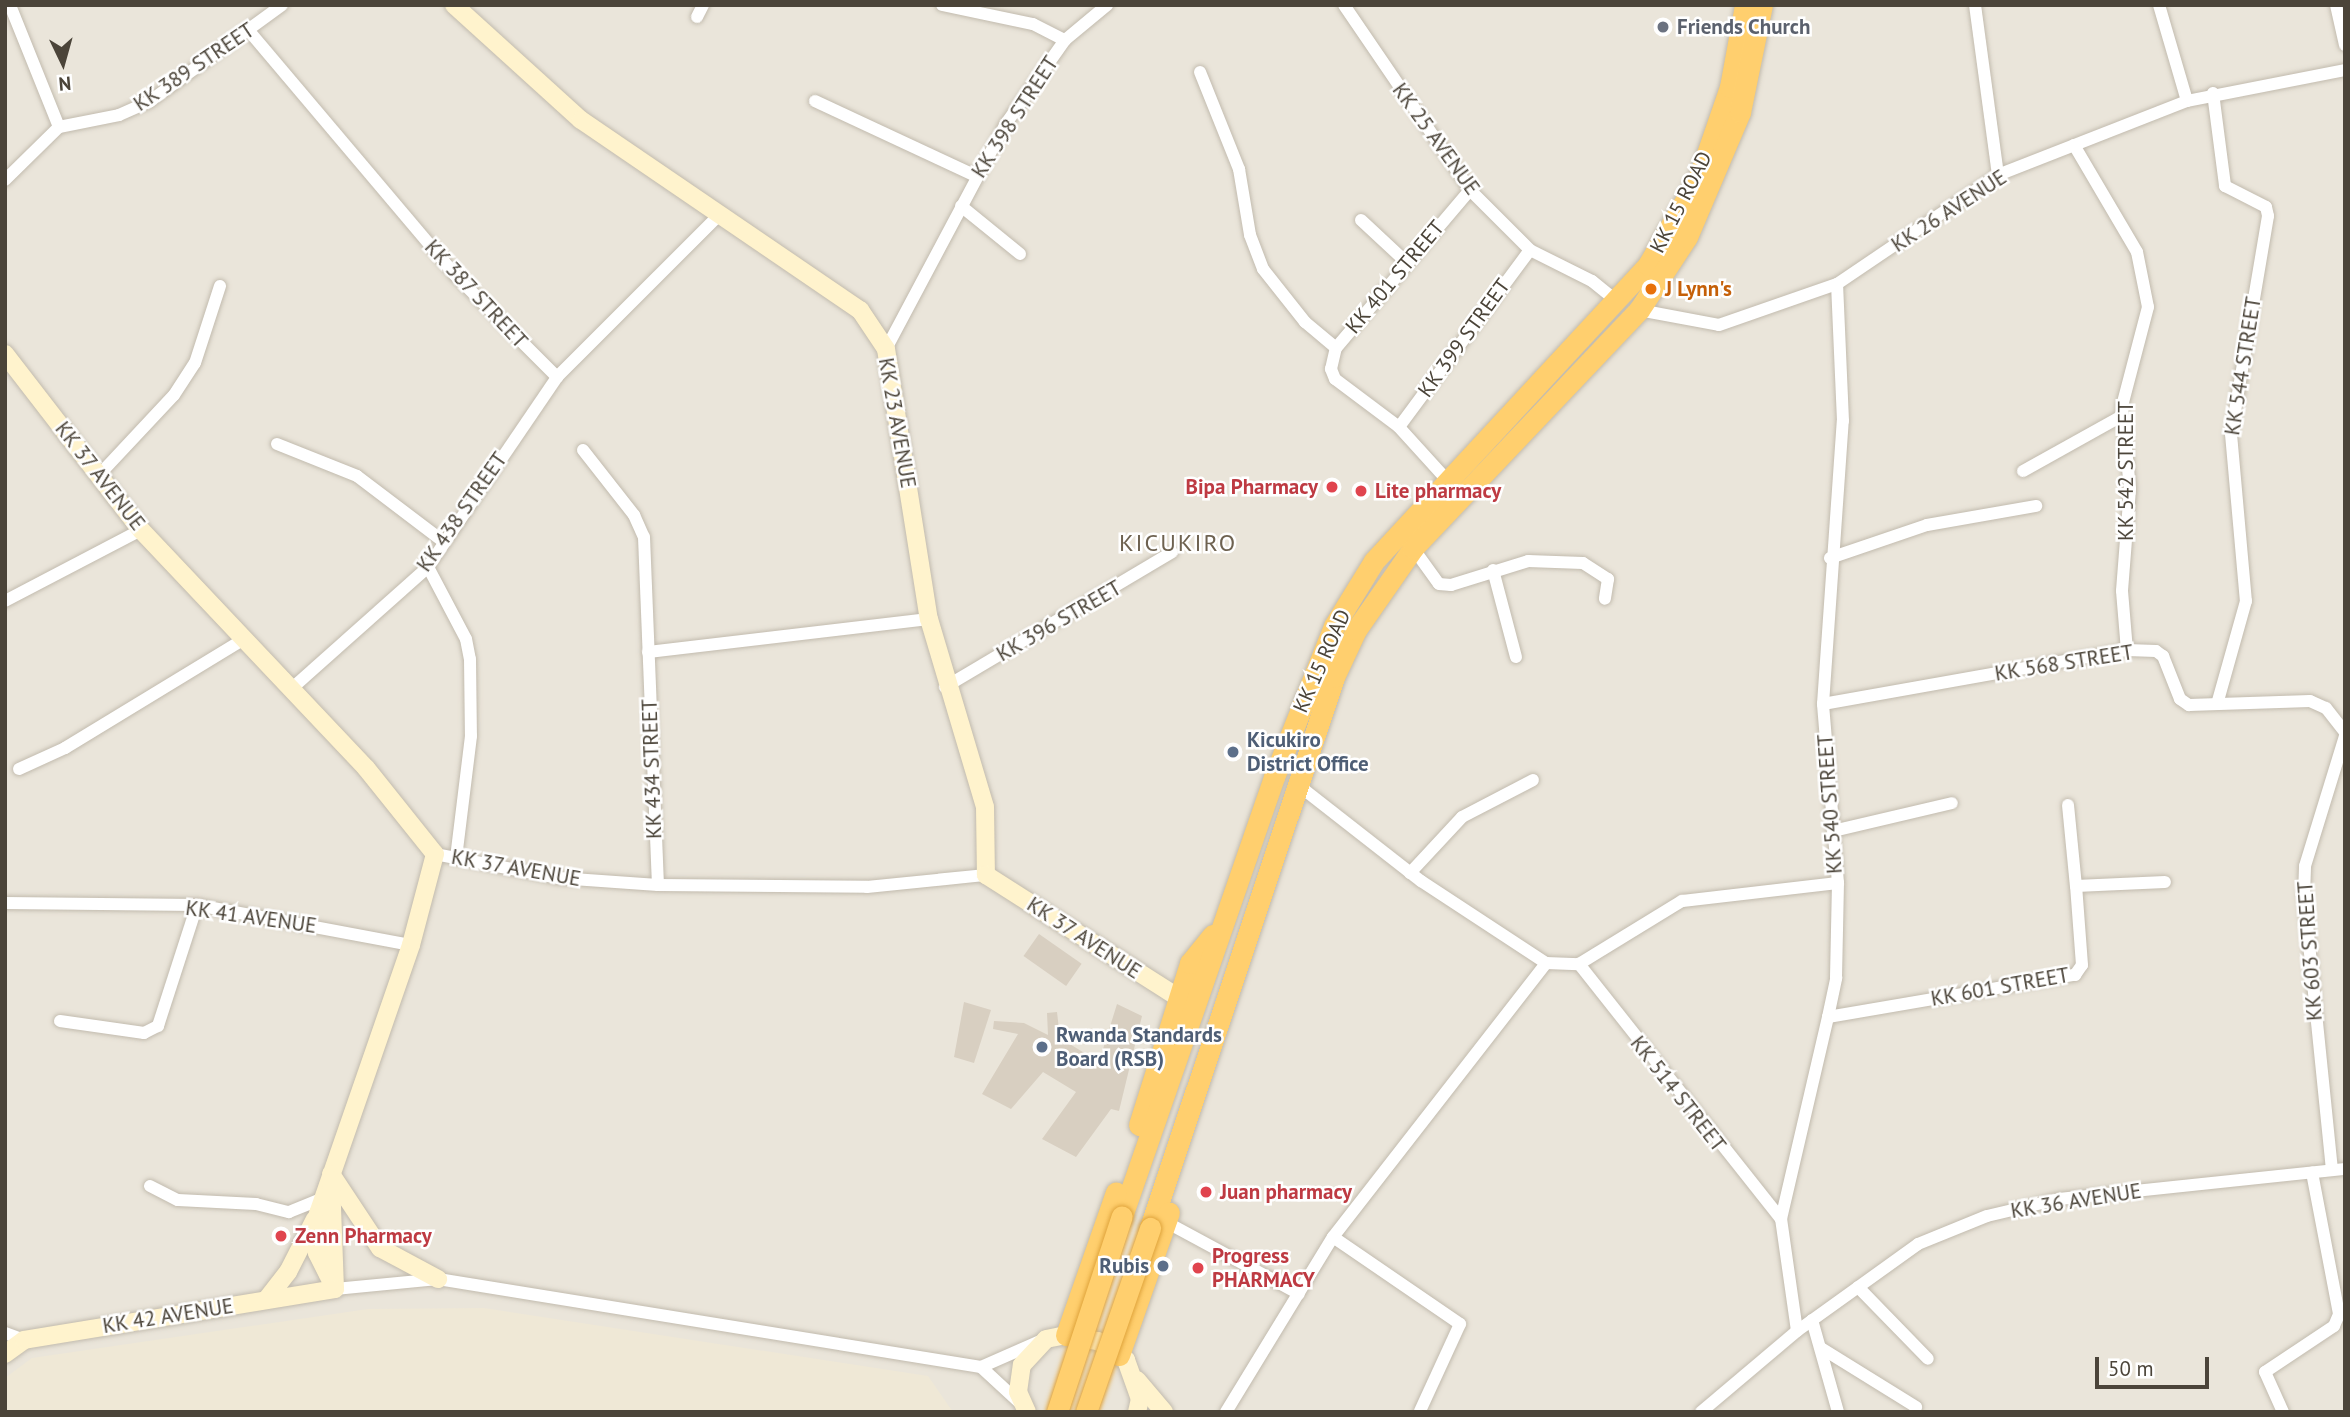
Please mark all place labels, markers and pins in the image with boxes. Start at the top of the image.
place label: Friends Church [1677,14,1811,40]
marker: Friends Church [1655,19,1671,35]
place label: J Lynn's [1665,276,1732,302]
marker: J Lynn's [1643,281,1659,297]
place label: Bipa Pharmacy [1186,474,1318,500]
place label: Lite pharmacy [1375,478,1501,504]
marker: Bipa Pharmacy [1324,479,1340,495]
marker: Lite pharmacy [1353,483,1369,499]
place label: Kicukiro District Office [1247,727,1369,777]
marker: Kicukiro District Office [1225,744,1241,760]
place label: Rwanda Standards Board (RSB) [1056,1022,1222,1072]
marker: Rwanda Standards Board (RSB) [1034,1039,1050,1055]
place label: Juan pharmacy [1220,1179,1352,1205]
marker: Juan pharmacy [1198,1184,1214,1200]
place label: Zenn Pharmacy [295,1223,432,1249]
marker: Zenn Pharmacy [273,1228,289,1244]
place label: Progress PHARMACY [1212,1243,1315,1293]
place label: Rubis [1099,1253,1149,1279]
marker: Rubis [1155,1258,1171,1274]
marker: Progress PHARMACY [1190,1260,1206,1276]

